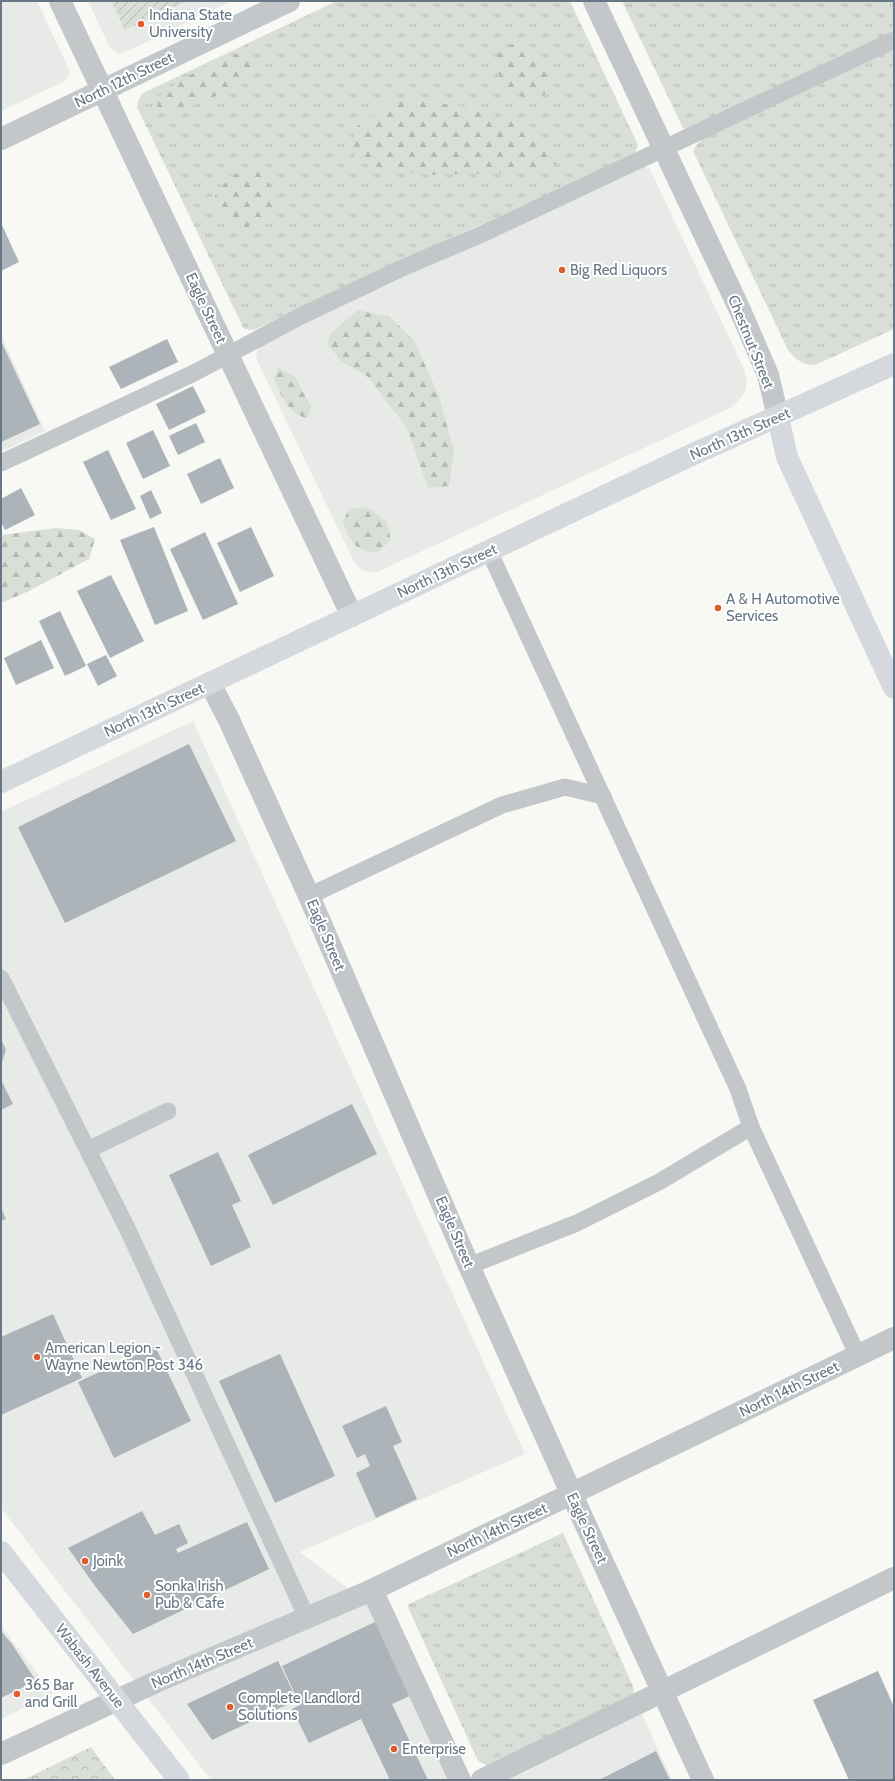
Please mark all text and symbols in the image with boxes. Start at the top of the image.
place label: Indiana State University [149,6,232,41]
marker: Indiana State University [136,19,146,29]
street label: North 12th Street [72,48,176,112]
place label: Big Red Liquors [570,261,667,279]
marker: Big Red Liquors [557,265,567,275]
street label: Eagle Street [182,270,230,346]
street label: Chestnut Street [724,292,778,392]
street label: North 13th Street [687,404,793,464]
street label: North 13th Street [394,540,500,602]
place label: A & H Automotive Services [726,590,840,625]
marker: A & H Automotive Services [713,603,723,613]
street label: North 13th Street [101,679,207,741]
street label: Eagle Street [303,896,349,974]
street label: Eagle Street [432,1193,478,1271]
place label: American Legion - Wayne Newton Post 346 [45,1339,203,1374]
marker: American Legion - Wayne Newton Post 346 [32,1352,42,1362]
street label: North 14th Street [736,1357,842,1421]
street label: Eagle Street [563,1490,611,1566]
street label: North 14th Street [444,1499,550,1561]
place label: Joink [92,1552,123,1570]
marker: Joink [80,1556,90,1566]
place label: Sonka Irish Pub & Cafe [155,1577,225,1612]
marker: Sonka Irish Pub & Cafe [142,1590,152,1600]
street label: Wabash Avenue [52,1620,129,1712]
street label: North 14th Street [149,1634,255,1692]
place label: 365 Bar and Grill [25,1676,78,1711]
marker: 365 Bar and Grill [12,1689,22,1699]
place label: Complete Landlord Solutions [238,1689,360,1724]
marker: Complete Landlord Solutions [225,1702,235,1712]
place label: Enterprise [402,1740,466,1758]
marker: Enterprise [389,1744,399,1754]

